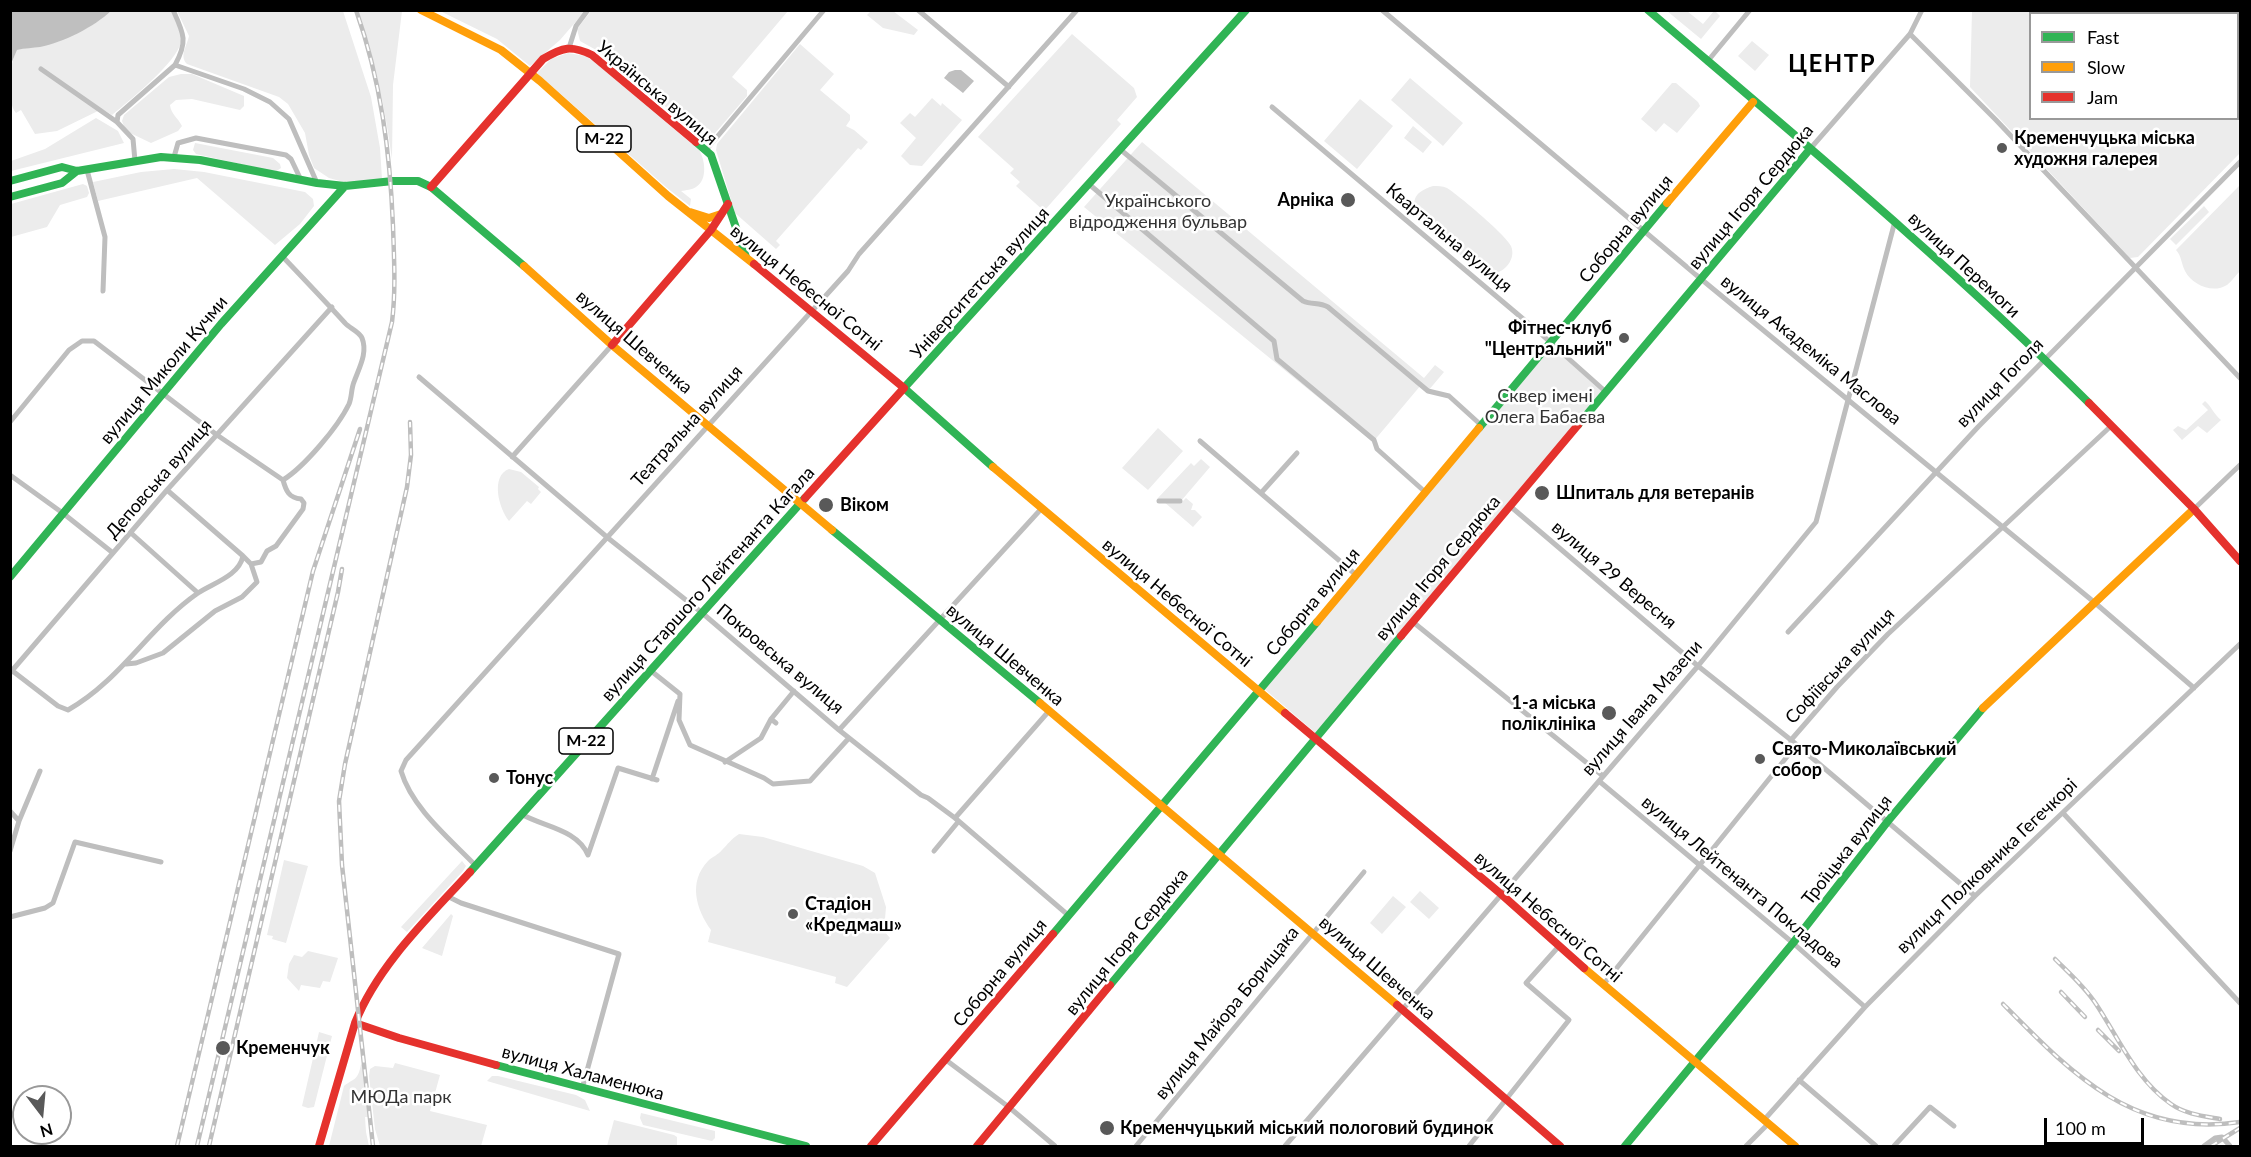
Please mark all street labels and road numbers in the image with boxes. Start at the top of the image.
street label: Українська вулиця [592,36,722,150]
street label: вулиця Ігоря Сердюка [1684,120,1818,274]
road number: М-22 [577,126,631,152]
street label: Соборна вулиця [1575,171,1677,287]
street label: Квартальна вулиця [1381,179,1517,297]
street label: Університетська вулиця [906,203,1054,363]
street label: вулиця Перемоги [1904,208,2024,322]
street label: вулиця Небесної Сотні [726,220,886,356]
street label: вулиця Академіка Маслова [1716,271,1906,429]
street label: вулиця Шевченка [571,286,697,398]
street label: вулиця Миколи Кучми [96,292,232,448]
street label: вулиця Гоголя [1952,334,2048,432]
street label: Театральна вулиця [627,361,747,491]
street label: Деповська вулиця [102,415,216,543]
street label: вулиця Старшого Лейтенанта Кагала [597,462,819,706]
street label: вулиця Ігоря Сердюка [1371,491,1505,645]
street label: вулиця 29 Вересня [1547,517,1681,633]
street label: вулиця Небесної Сотні [1098,534,1256,672]
street label: Соборна вулиця [1262,544,1364,660]
street label: Покровська вулиця [712,599,848,719]
street label: вулиця Шевченка [942,599,1068,711]
street label: Софіївська вулиця [1781,604,1899,728]
street label: вулиця Івана Мазепи [1577,636,1707,780]
road number: М-22 [559,728,613,754]
street label: вулиця Полковника Гегечкорі [1892,774,2082,958]
street label: вулиця Лейтенанта Покладова [1637,791,1847,973]
street label: Троїцька вулиця [1797,791,1897,909]
street label: вулиця Небесної Сотні [1470,847,1626,987]
street label: вулиця Ігоря Сердюка [1061,864,1193,1020]
street label: вулиця Шевченка [1314,912,1440,1024]
street label: Соборна вулиця [949,915,1051,1031]
street label: вулиця Майора Борищака [1150,922,1304,1104]
street label: вулиця Халаменюка [500,1041,666,1105]

